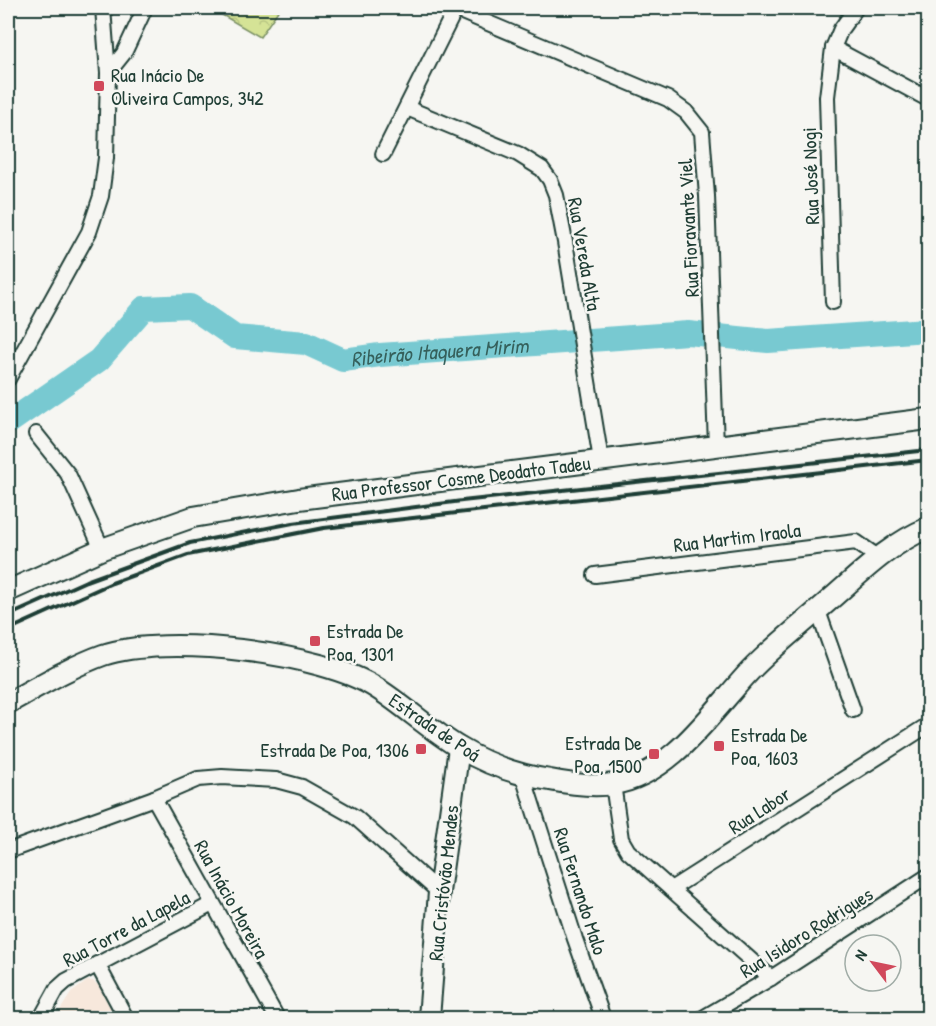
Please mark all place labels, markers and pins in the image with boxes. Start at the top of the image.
place label: Rua Inácio De Oliveira Campos, 342 [111,61,264,111]
marker: Rua Inácio De Oliveira Campos, 342 [92,79,106,93]
place label: Estrada De Poa, 1301 [327,617,404,667]
marker: Estrada De Poa, 1301 [308,634,322,648]
place label: Estrada De Poa, 1603 [731,721,808,771]
place label: Estrada De Poa, 1500 [565,729,642,779]
place label: Estrada De Poa, 1306 [260,736,409,763]
marker: Estrada De Poa, 1603 [712,739,726,753]
marker: Estrada De Poa, 1306 [414,742,428,756]
marker: Estrada De Poa, 1500 [647,747,661,761]

